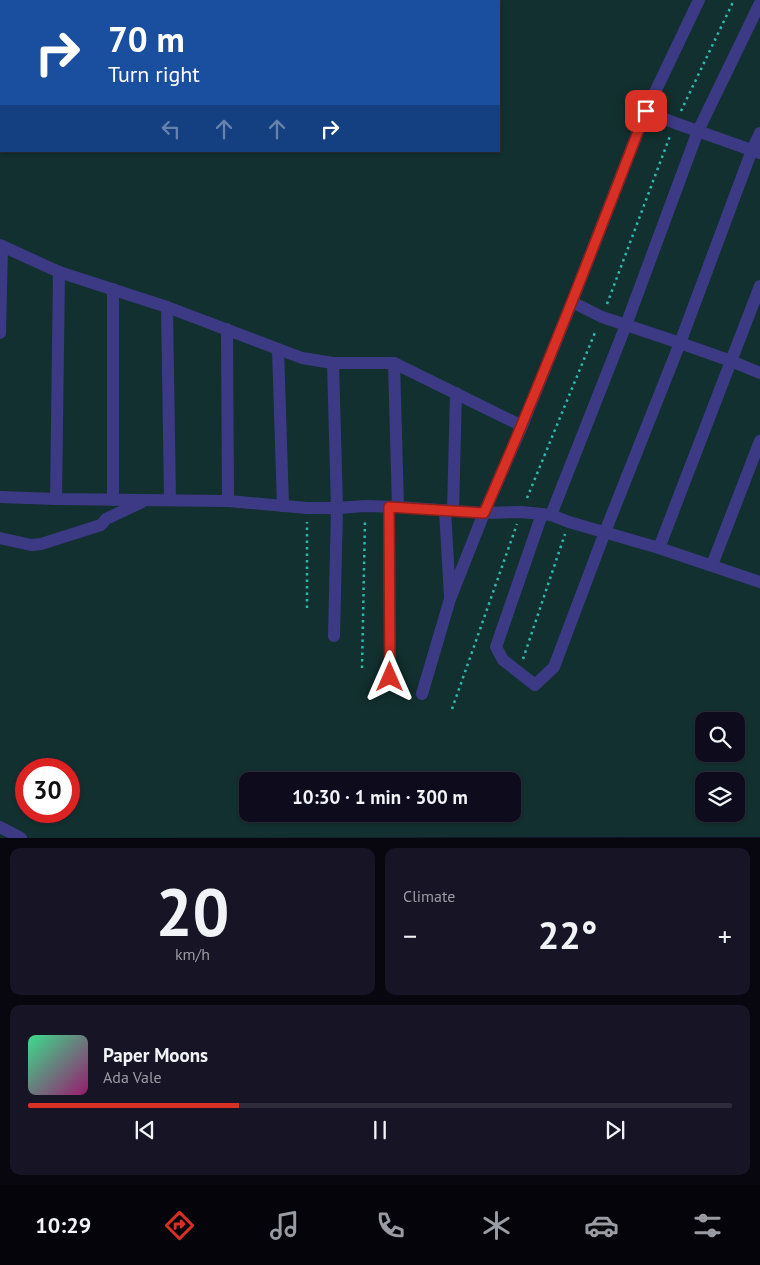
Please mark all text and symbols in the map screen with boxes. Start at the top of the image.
text: 70 m [108,16,185,62]
icon: right [25,20,90,85]
text: Turn right [108,60,200,88]
pin [625,90,667,132]
icon: arrive [632,97,660,125]
icon: left [157,115,185,143]
icon: ahead [210,115,238,143]
icon: ahead [263,115,291,143]
icon: right [316,115,344,143]
position arrow [363,650,415,702]
map controls [695,712,745,822]
button: search [695,712,745,762]
speed limit sign: 30 [15,758,80,823]
button: layers [695,772,745,822]
text: 10:30 · 1 min · 300 m [292,785,468,809]
text: 20 [156,869,229,953]
text: Climate [403,886,455,906]
text: 22° [538,910,597,959]
text: − [403,917,417,954]
text: + [718,917,732,954]
text: km/h [175,944,210,964]
text: Paper Moons [103,1043,208,1067]
text: Ada Vale [103,1067,162,1087]
icon: previous [131,1116,159,1144]
icon: pause [366,1116,394,1144]
icon: next [601,1116,629,1144]
icon: directions [162,1208,197,1243]
icon: music [267,1208,302,1243]
icon: phone [373,1208,408,1243]
icon: climate [479,1208,514,1243]
icon: car [584,1208,619,1243]
icon: filters [690,1208,725,1243]
text: 10:29 [35,1211,91,1239]

